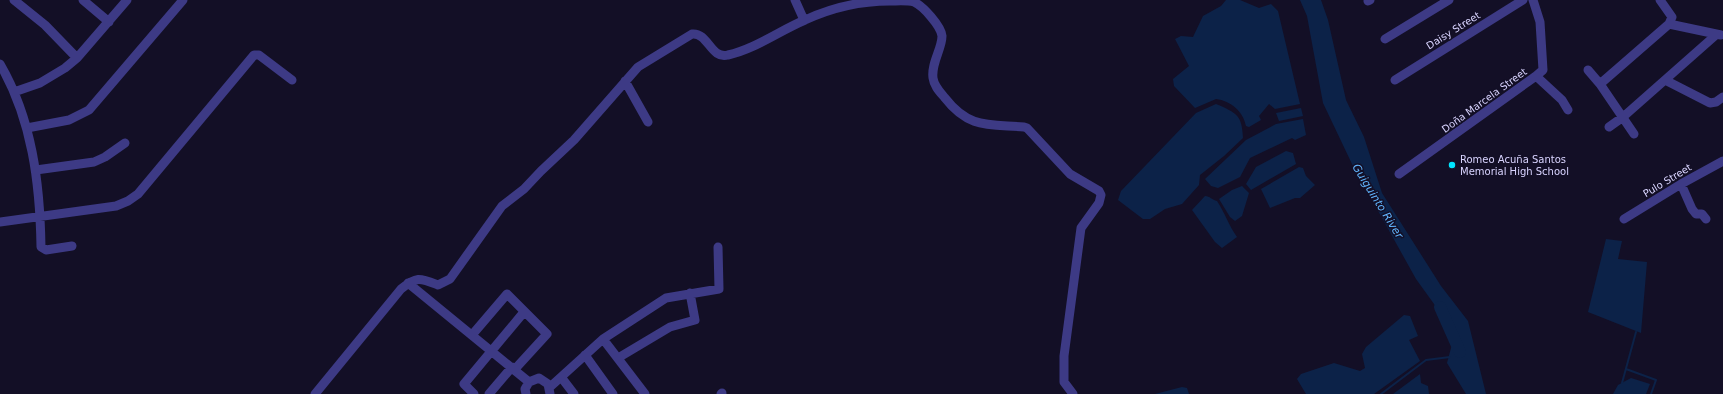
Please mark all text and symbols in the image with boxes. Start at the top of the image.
street label: Daisy Street [1424,9,1482,51]
street label: Doña Marcela Street [1440,66,1529,135]
place label: Romeo Acuña Santos Memorial High School [1460,154,1569,177]
marker: Romeo Acuña Santos Memorial High School [1447,160,1457,170]
water label: Guiguinto River [1349,162,1407,242]
street label: Pulo Street [1641,162,1694,199]

